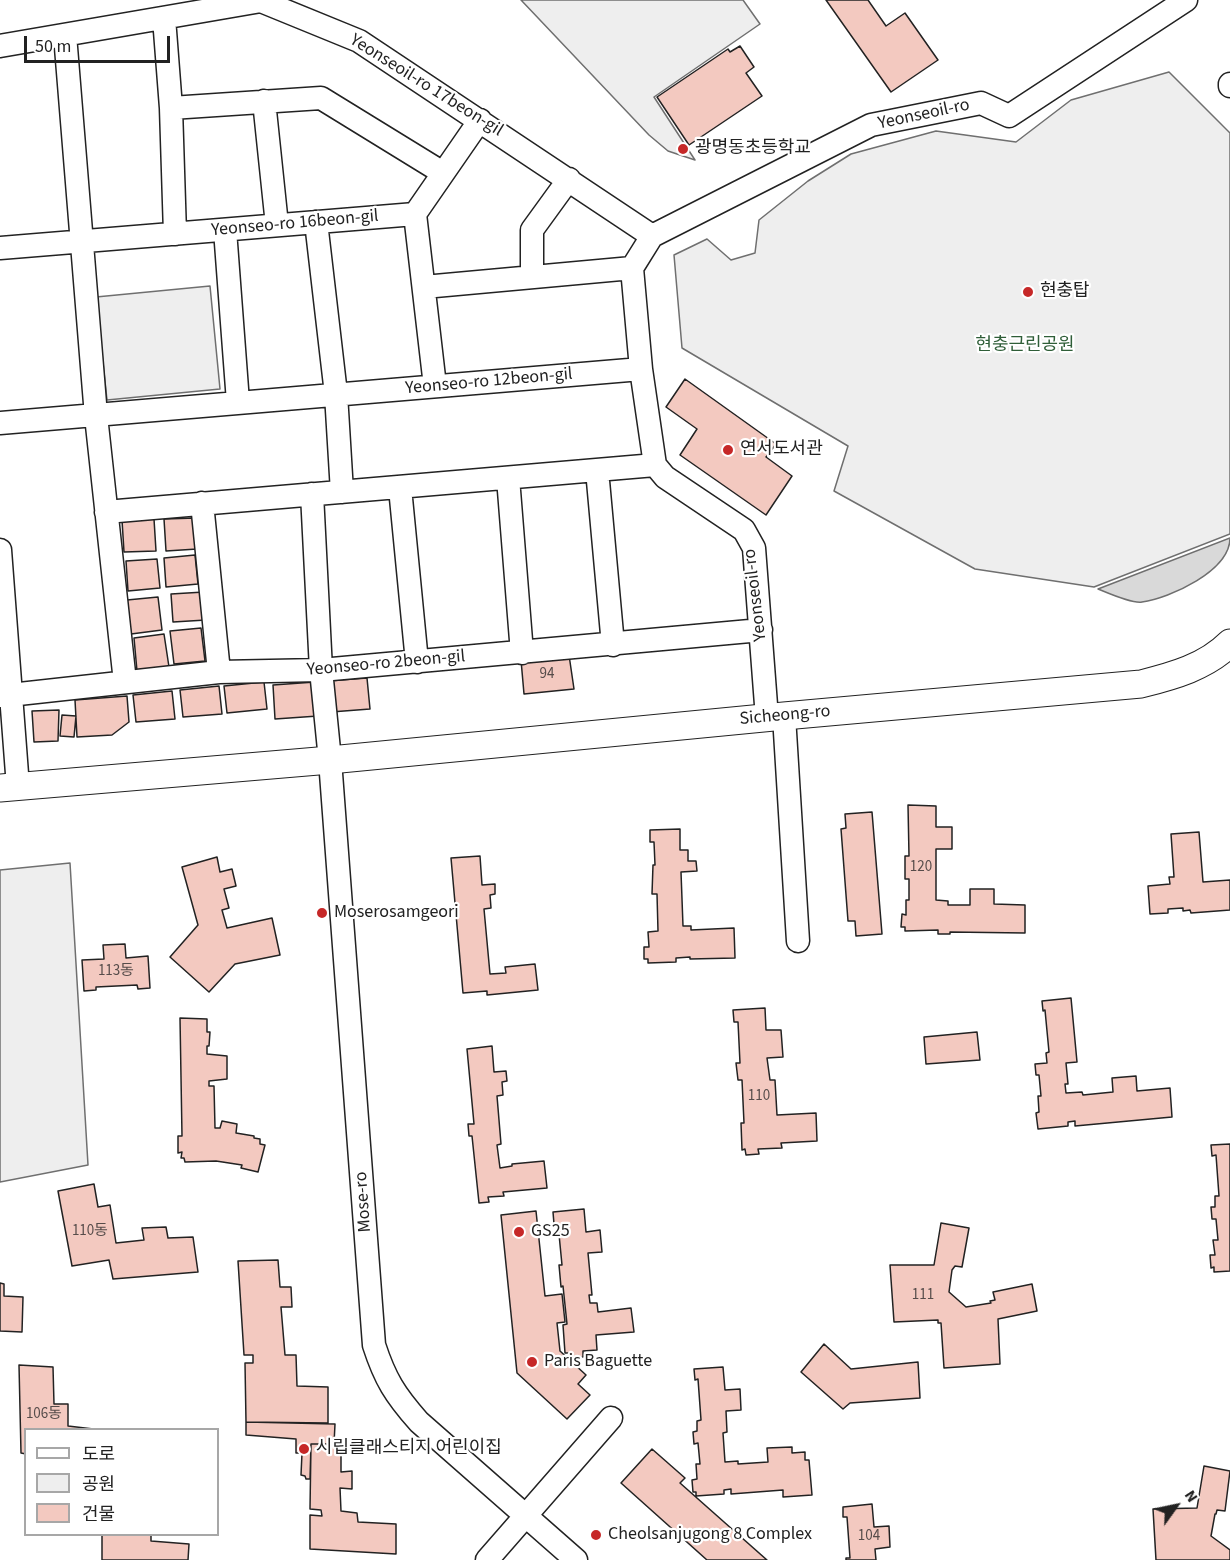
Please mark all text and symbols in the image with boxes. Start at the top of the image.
scale bar [27,24,172,62]
street label: Yeonseoil-ro 17beon-gil [345,30,507,142]
text: 50 m [35,34,71,59]
street label: Yeonseoil-ro [876,95,972,135]
place label: 광명동초등학교 [695,138,811,160]
marker: 광명동초등학교 [676,142,690,156]
street label: Yeonseo-ro 16beon-gil [210,206,380,242]
place label: 현충탑 [1040,281,1090,303]
marker: 현충탑 [1021,285,1035,299]
park label: 현충근린공원 [975,335,1075,357]
street label: Yeonseo-ro 12beon-gil [404,364,574,400]
place label: 연서도서관 [740,439,823,461]
marker: 연서도서관 [721,443,735,457]
street label: Yeonseoil-ro [740,548,772,642]
street label: Yeonseo-ro 2beon-gil [306,646,466,682]
house number: 94 [540,666,554,684]
street label: Sicheong-ro [739,701,831,731]
house number: 120 [910,859,932,877]
place label: Moserosamgeori [334,902,459,924]
marker: Moserosamgeori [315,906,329,920]
house number: 113동 [98,963,134,981]
house number: 110 [748,1088,770,1106]
street label: Mose-ro [351,1171,377,1233]
place label: GS25 [531,1221,570,1243]
house number: 110동 [72,1223,108,1241]
marker: GS25 [512,1225,526,1239]
house number: 111 [912,1287,934,1305]
place label: Paris Baguette [544,1351,652,1373]
marker: Paris Baguette [525,1355,539,1369]
house number: 106동 [26,1406,62,1424]
legend [24,1428,219,1536]
place label: 시립클래스티지 어린이집 [316,1438,502,1460]
text: 도로 [82,1442,115,1467]
marker: 시립클래스티지 어린이집 [297,1442,311,1456]
text: 공원 [82,1472,115,1497]
north arrow [1146,1476,1206,1536]
text: N [1179,1486,1203,1507]
text: 건물 [82,1502,115,1527]
place label: Cheolsanjugong 8 Complex [608,1524,812,1546]
marker: Cheolsanjugong 8 Complex [589,1528,603,1542]
house number: 104 [858,1528,880,1546]

